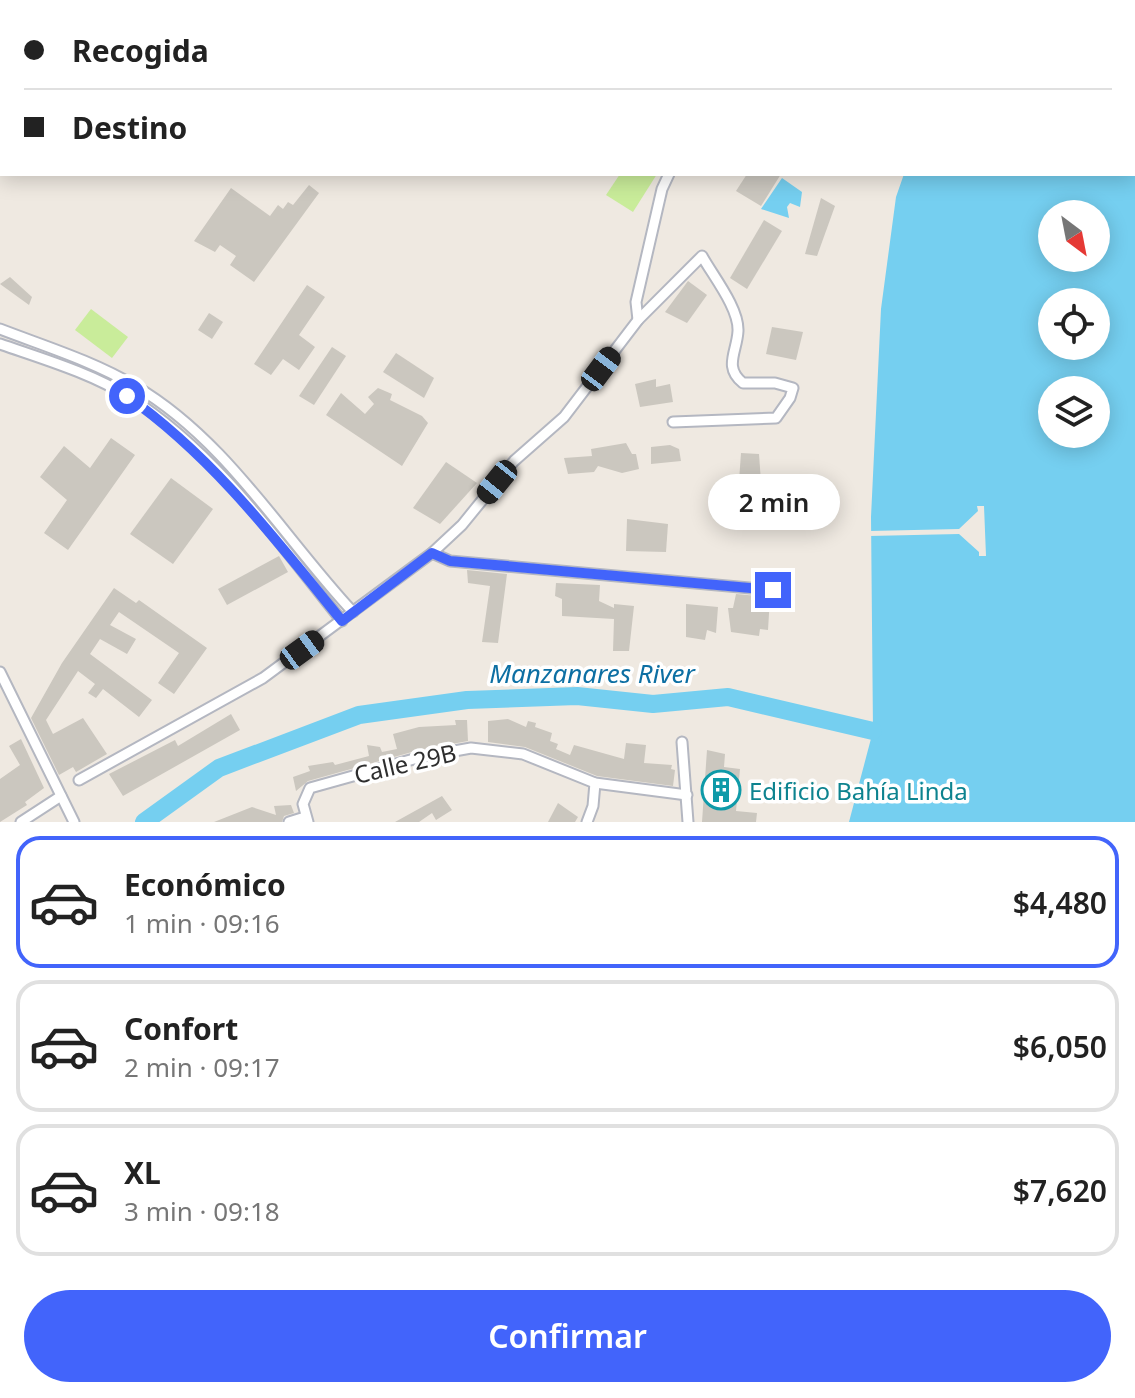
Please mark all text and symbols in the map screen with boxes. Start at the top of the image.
text: Recogida [72,30,209,71]
text: Destino [72,107,187,148]
north arrow [1038,200,1110,272]
map controls [1038,200,1110,448]
button: locate [1038,288,1110,360]
car [577,343,625,395]
button: layers [1038,376,1110,448]
route start [109,378,145,414]
car [473,456,521,508]
callout: 2 min [707,474,839,530]
text: 2 min [739,484,809,520]
route end [755,572,791,608]
car [276,626,328,674]
water label: Manzanares River [489,655,697,691]
street label: Calle 29B [351,735,459,791]
building icon: Edificio Bahía Linda [700,769,742,811]
place label: Edificio Bahía Linda [749,774,968,807]
text: Económico [124,864,286,905]
icon: car [28,866,100,938]
text: $4,480 [1013,882,1107,923]
text: 1 min · 09:16 [124,905,280,941]
text: Confort [124,1008,238,1049]
icon: car [28,1010,100,1082]
text: $6,050 [1013,1026,1107,1067]
text: 2 min · 09:17 [124,1049,280,1085]
text: XL [124,1152,161,1193]
icon: car [28,1154,100,1226]
text: $7,620 [1013,1170,1107,1211]
text: 3 min · 09:18 [124,1193,280,1229]
button: Confirmar [24,1290,1111,1382]

